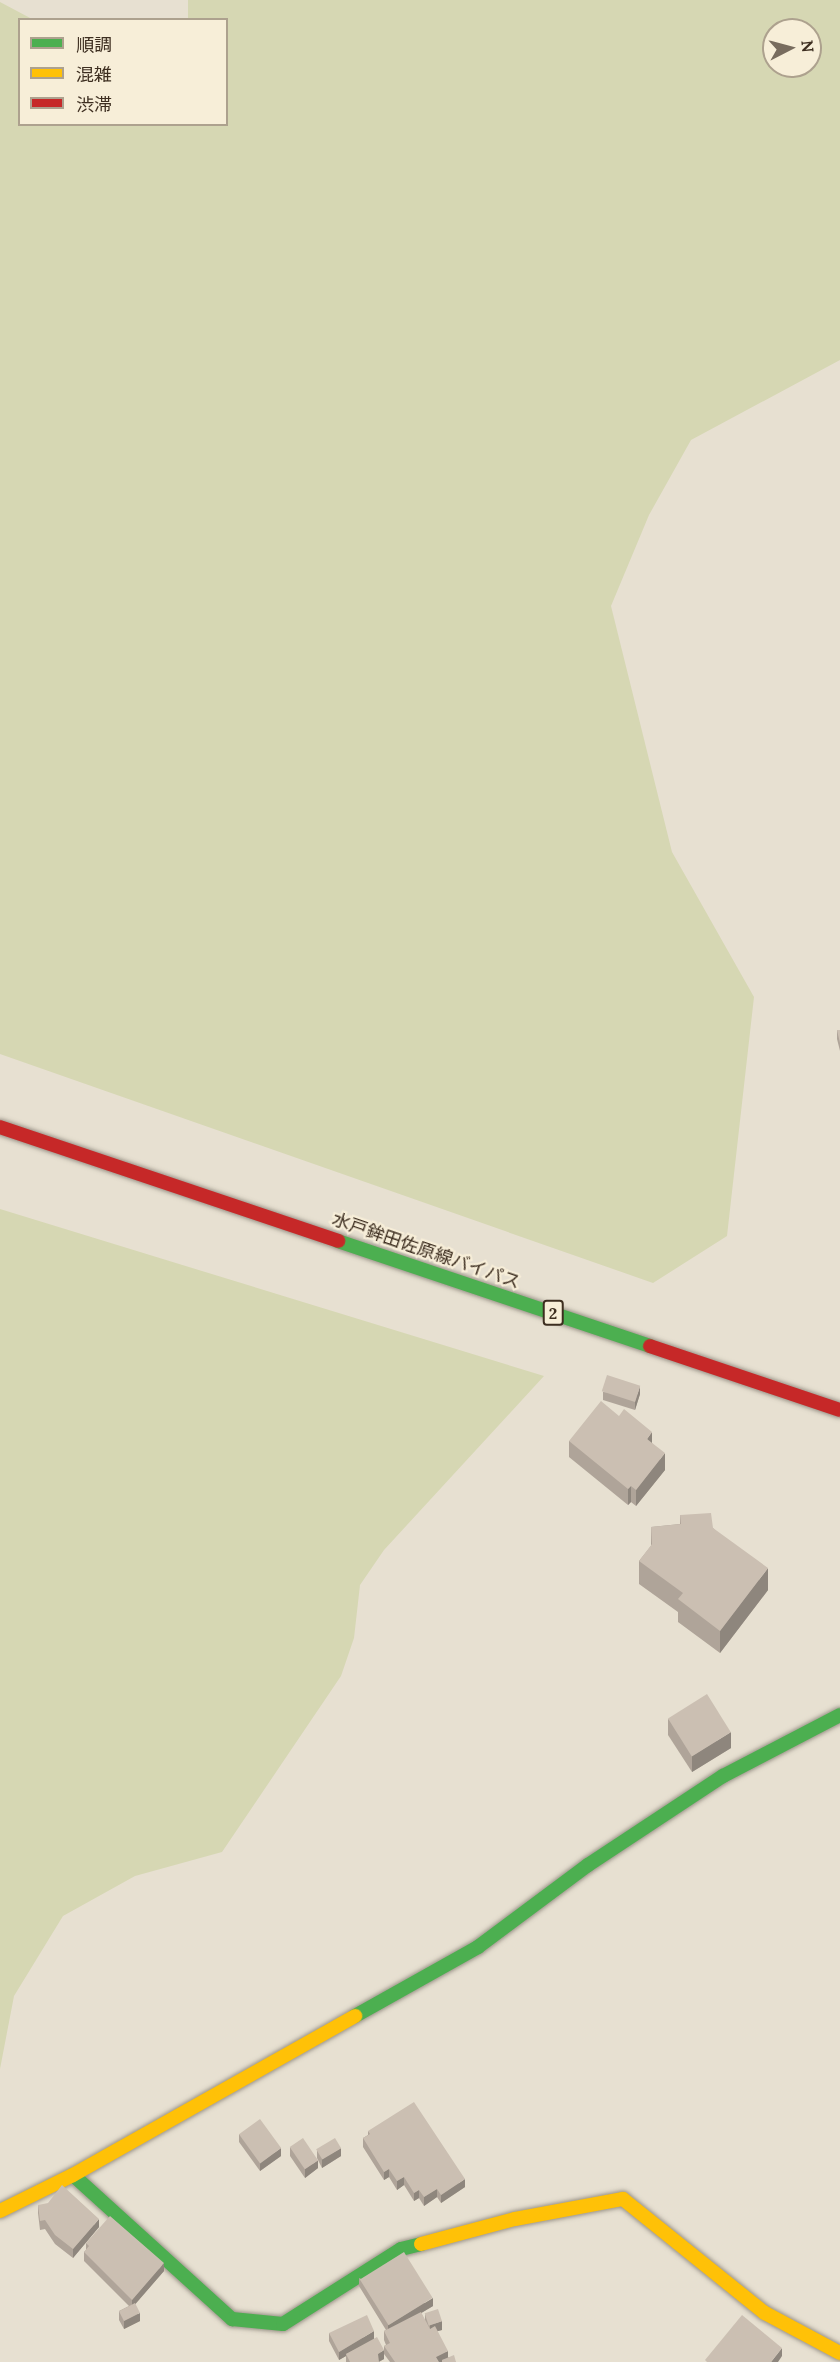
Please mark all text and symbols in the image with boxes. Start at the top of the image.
legend [18,18,228,126]
north arrow [762,18,822,78]
text: 順調 [76,33,112,56]
text: N [797,39,819,54]
text: 混雑 [76,63,112,86]
text: 渋滞 [76,93,112,116]
street label: 水戸鉾田佐原線バイパス [329,1209,523,1293]
road number: 2 [542,1300,564,1326]

